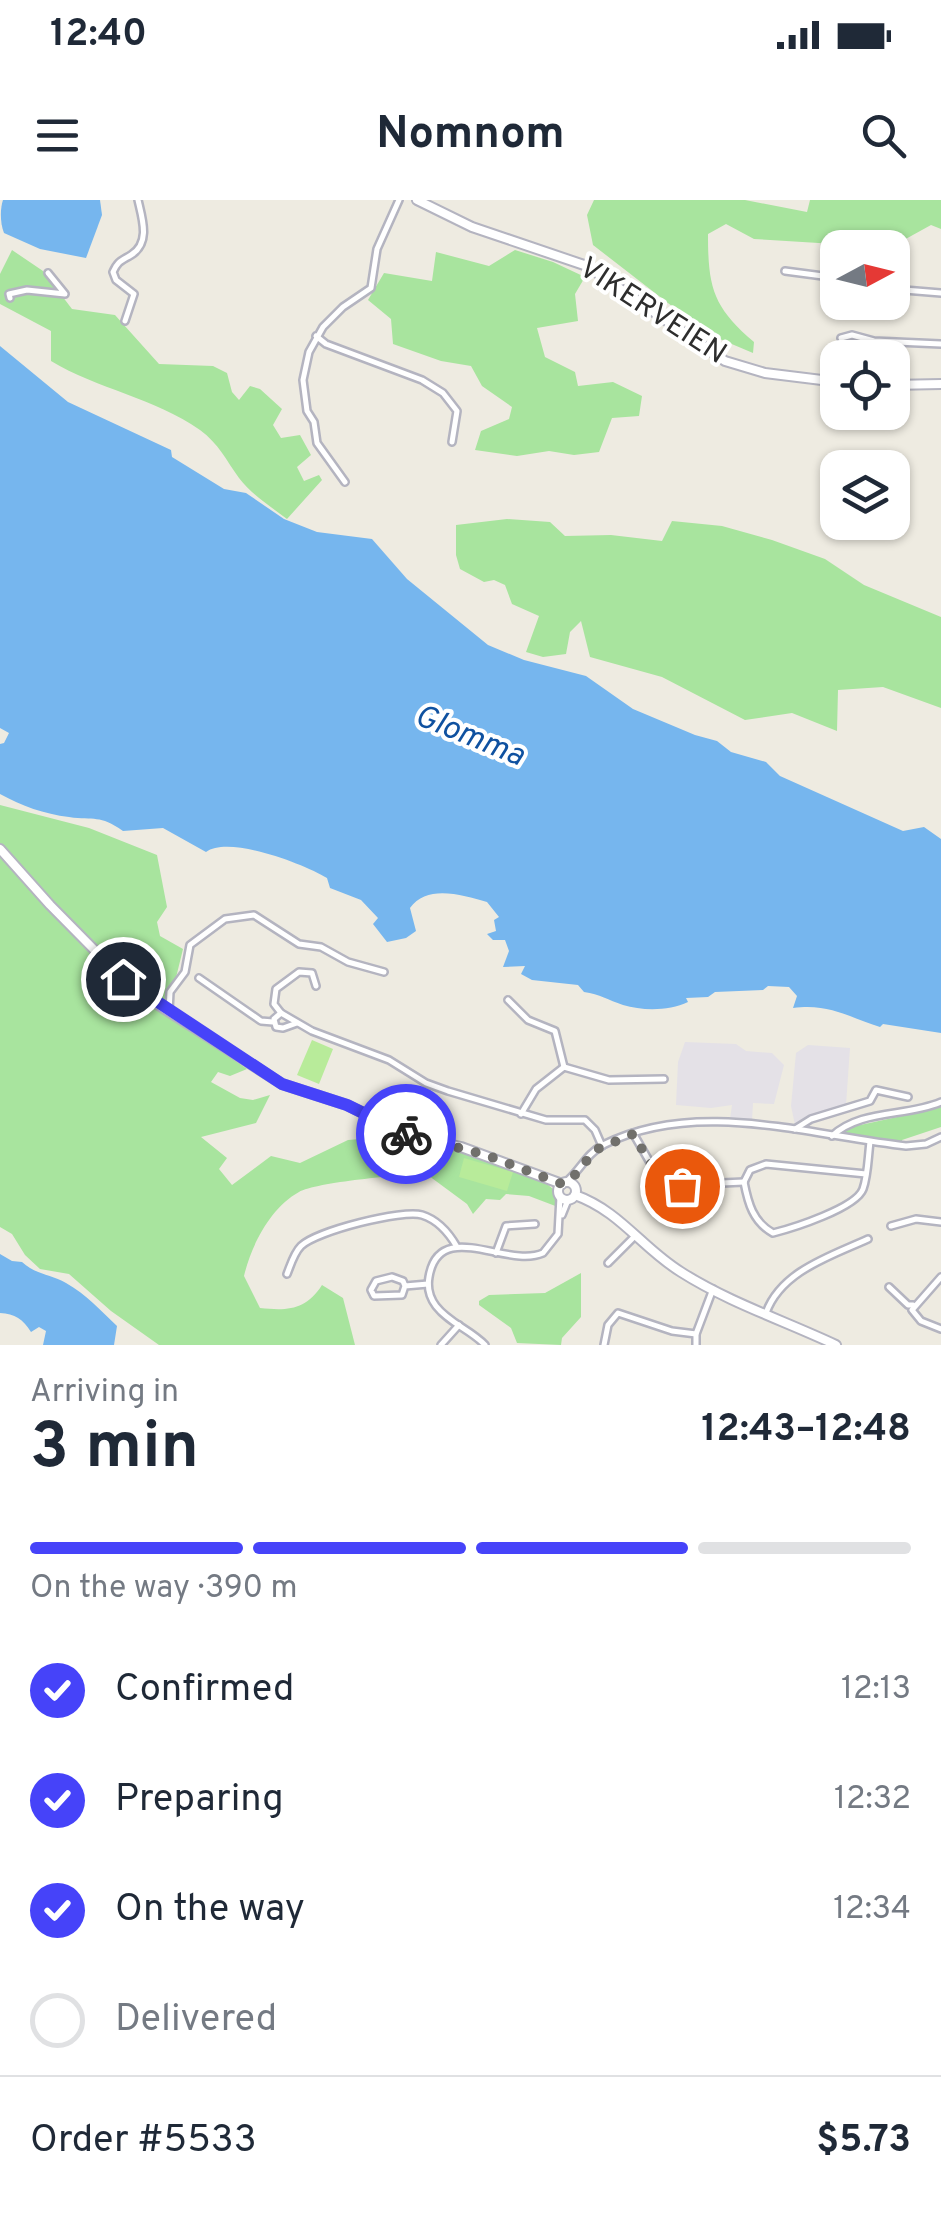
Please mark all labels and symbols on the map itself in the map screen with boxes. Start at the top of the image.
north arrow [820,230,910,320]
street label: VIKERVEIEN [571,251,733,373]
water label: Glomma [408,697,530,777]
pin [81,937,166,1022]
courier [356,1084,456,1184]
pin [640,1144,725,1229]

